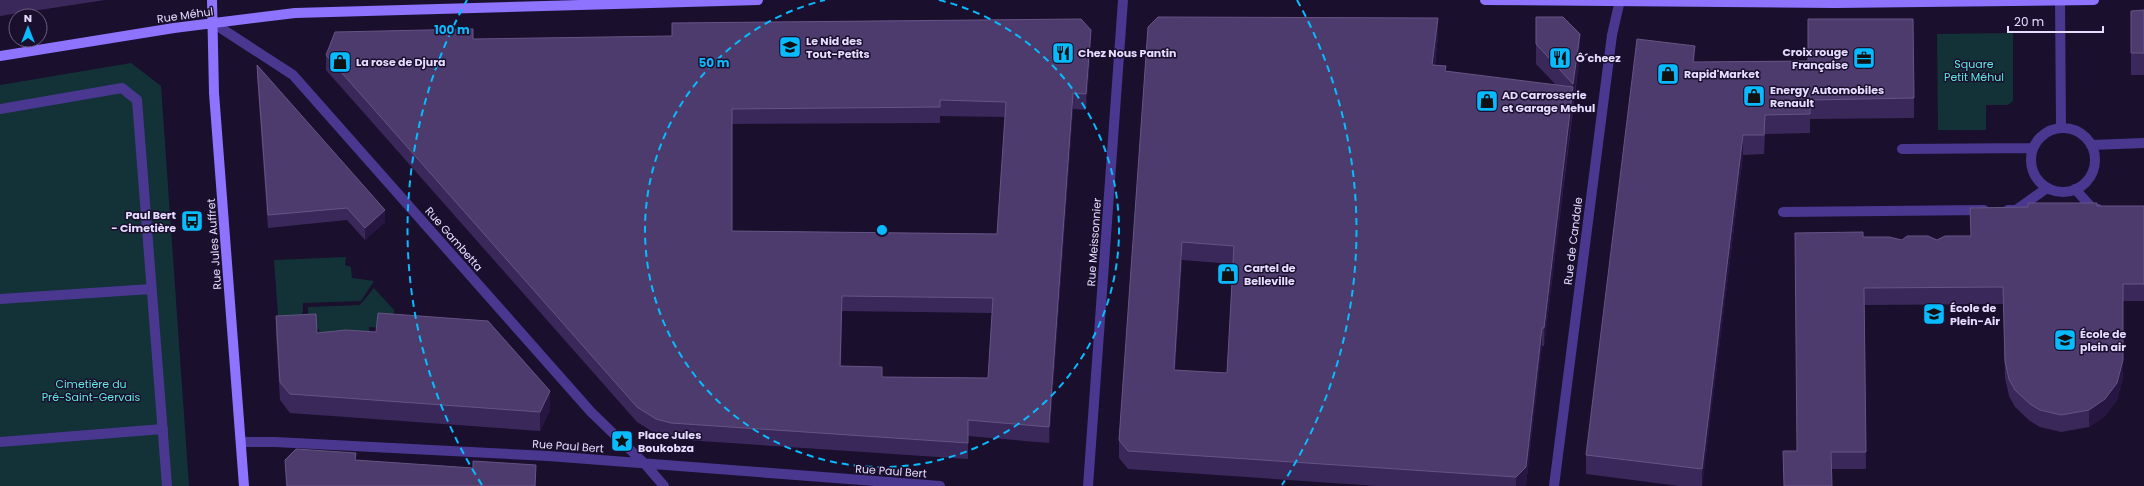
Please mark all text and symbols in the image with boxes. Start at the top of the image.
street label: Rue Méhul [156,3,214,27]
north arrow [8,8,48,48]
scale bar [2008,8,2103,34]
text: N [24,10,32,26]
text: 20 m [2014,13,2044,30]
text: 100 m [434,21,470,38]
place label: Le Nid des Tout-Petits [806,33,870,62]
school or university icon: Le Nid des Tout-Petits [777,34,803,60]
restaurant icon: Chez Nous Pantin [1050,40,1076,66]
place label: Croix rouge Française [1782,44,1848,73]
place label: Chez Nous Pantin [1078,45,1176,61]
restaurant icon: Ô´cheez [1547,45,1573,71]
office icon: Croix rouge Française [1851,45,1877,71]
shop icon: La rose de Djura [327,49,353,75]
place label: Ô´cheez [1576,50,1621,66]
place label: La rose de Djura [356,54,445,70]
text: 50 m [699,54,730,71]
park label: Square Petit Méhul [1944,56,2004,85]
shop icon: Rapid'Market [1655,61,1681,87]
place label: Rapid'Market [1684,66,1760,82]
place label: Energy Automobiles Renault [1770,82,1884,111]
shop icon: Energy Automobiles Renault [1741,83,1767,109]
place label: AD Carrosserie et Garage Mehul [1502,87,1595,116]
shop icon: AD Carrosserie et Garage Mehul [1474,88,1500,114]
street label: Rue de Candale [1560,196,1586,286]
street label: Rue Meissonnier [1083,197,1105,287]
street label: Rue Jules Auffret [203,198,225,290]
street label: Rue Gambetta [422,203,486,275]
place label: Paul Bert - Cimetière [111,207,177,236]
bus stop icon: Paul Bert - Cimetière [179,208,205,234]
centre of rings [875,223,889,237]
place label: Cartel de Belleville [1244,260,1296,289]
shop icon: Cartel de Belleville [1215,261,1241,287]
place label: École de Plein-Air [1950,300,2000,329]
school or university icon: École de Plein-Air [1921,301,1947,327]
place label: École de plein air [2080,326,2126,355]
school or university icon: École de plein air [2052,327,2078,353]
park label: Cimetière du Pré-Saint-Gervais [42,376,141,405]
place label: Place Jules Boukobza [638,427,701,456]
place icon: Place Jules Boukobza [609,428,635,454]
street label: Rue Paul Bert [532,436,604,456]
street label: Rue Paul Bert [855,461,927,481]

